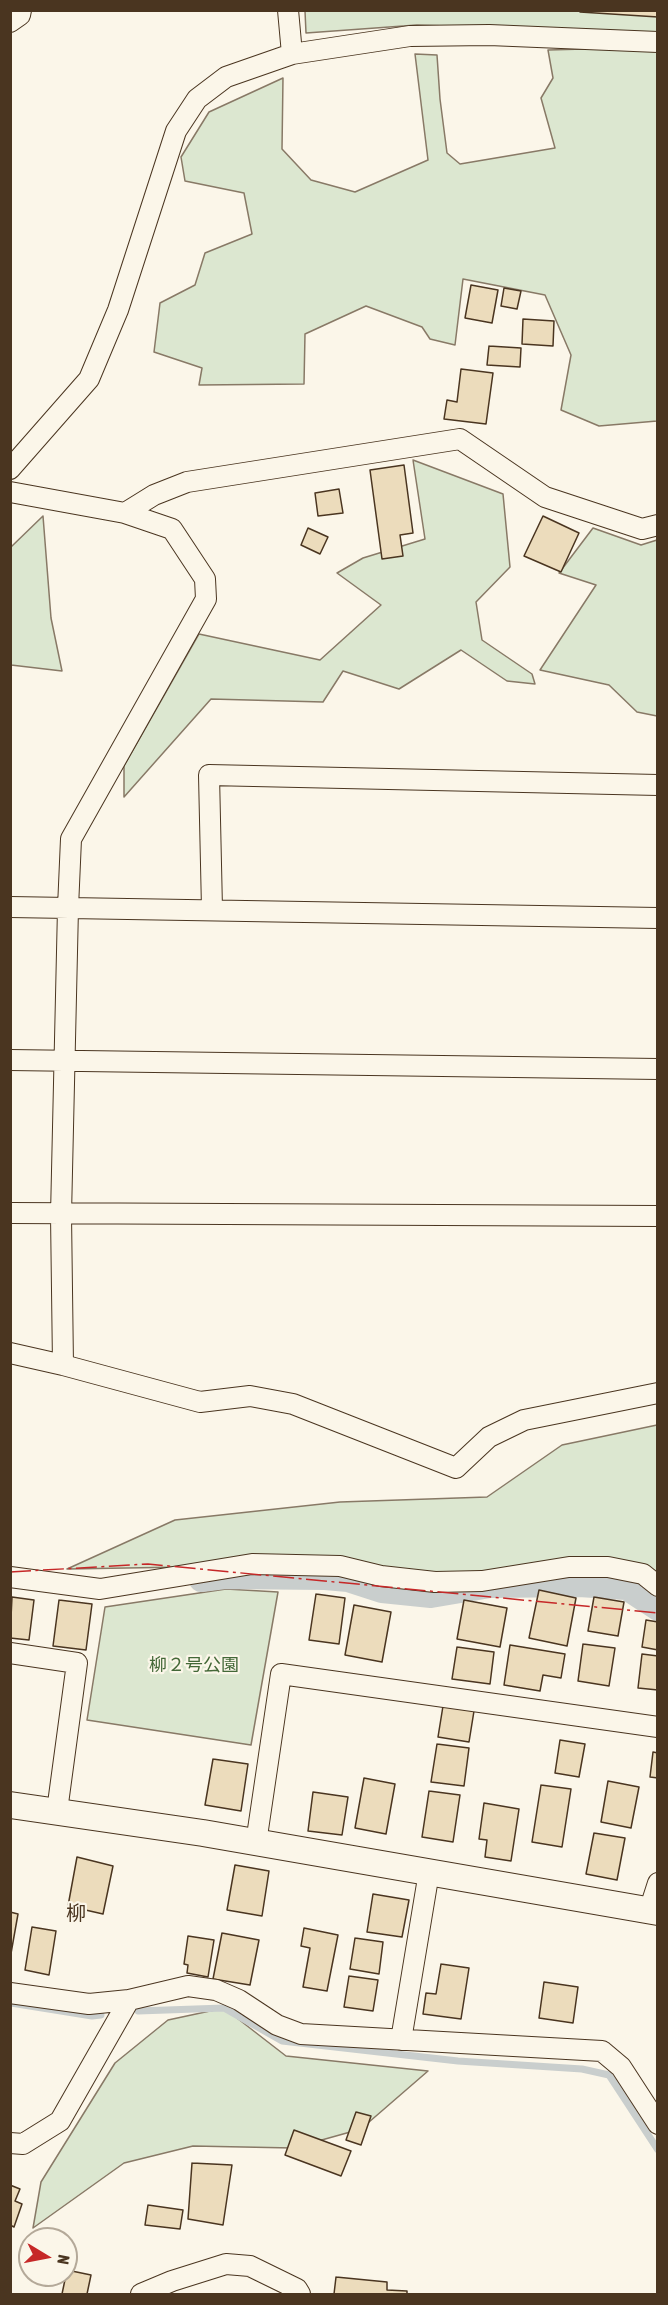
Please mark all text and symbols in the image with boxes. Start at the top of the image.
park label: 柳２号公園 [149,1654,239,1676]
district label: 柳 [66,1902,86,1926]
north arrow [18,2227,78,2287]
text: N [54,2254,73,2266]

